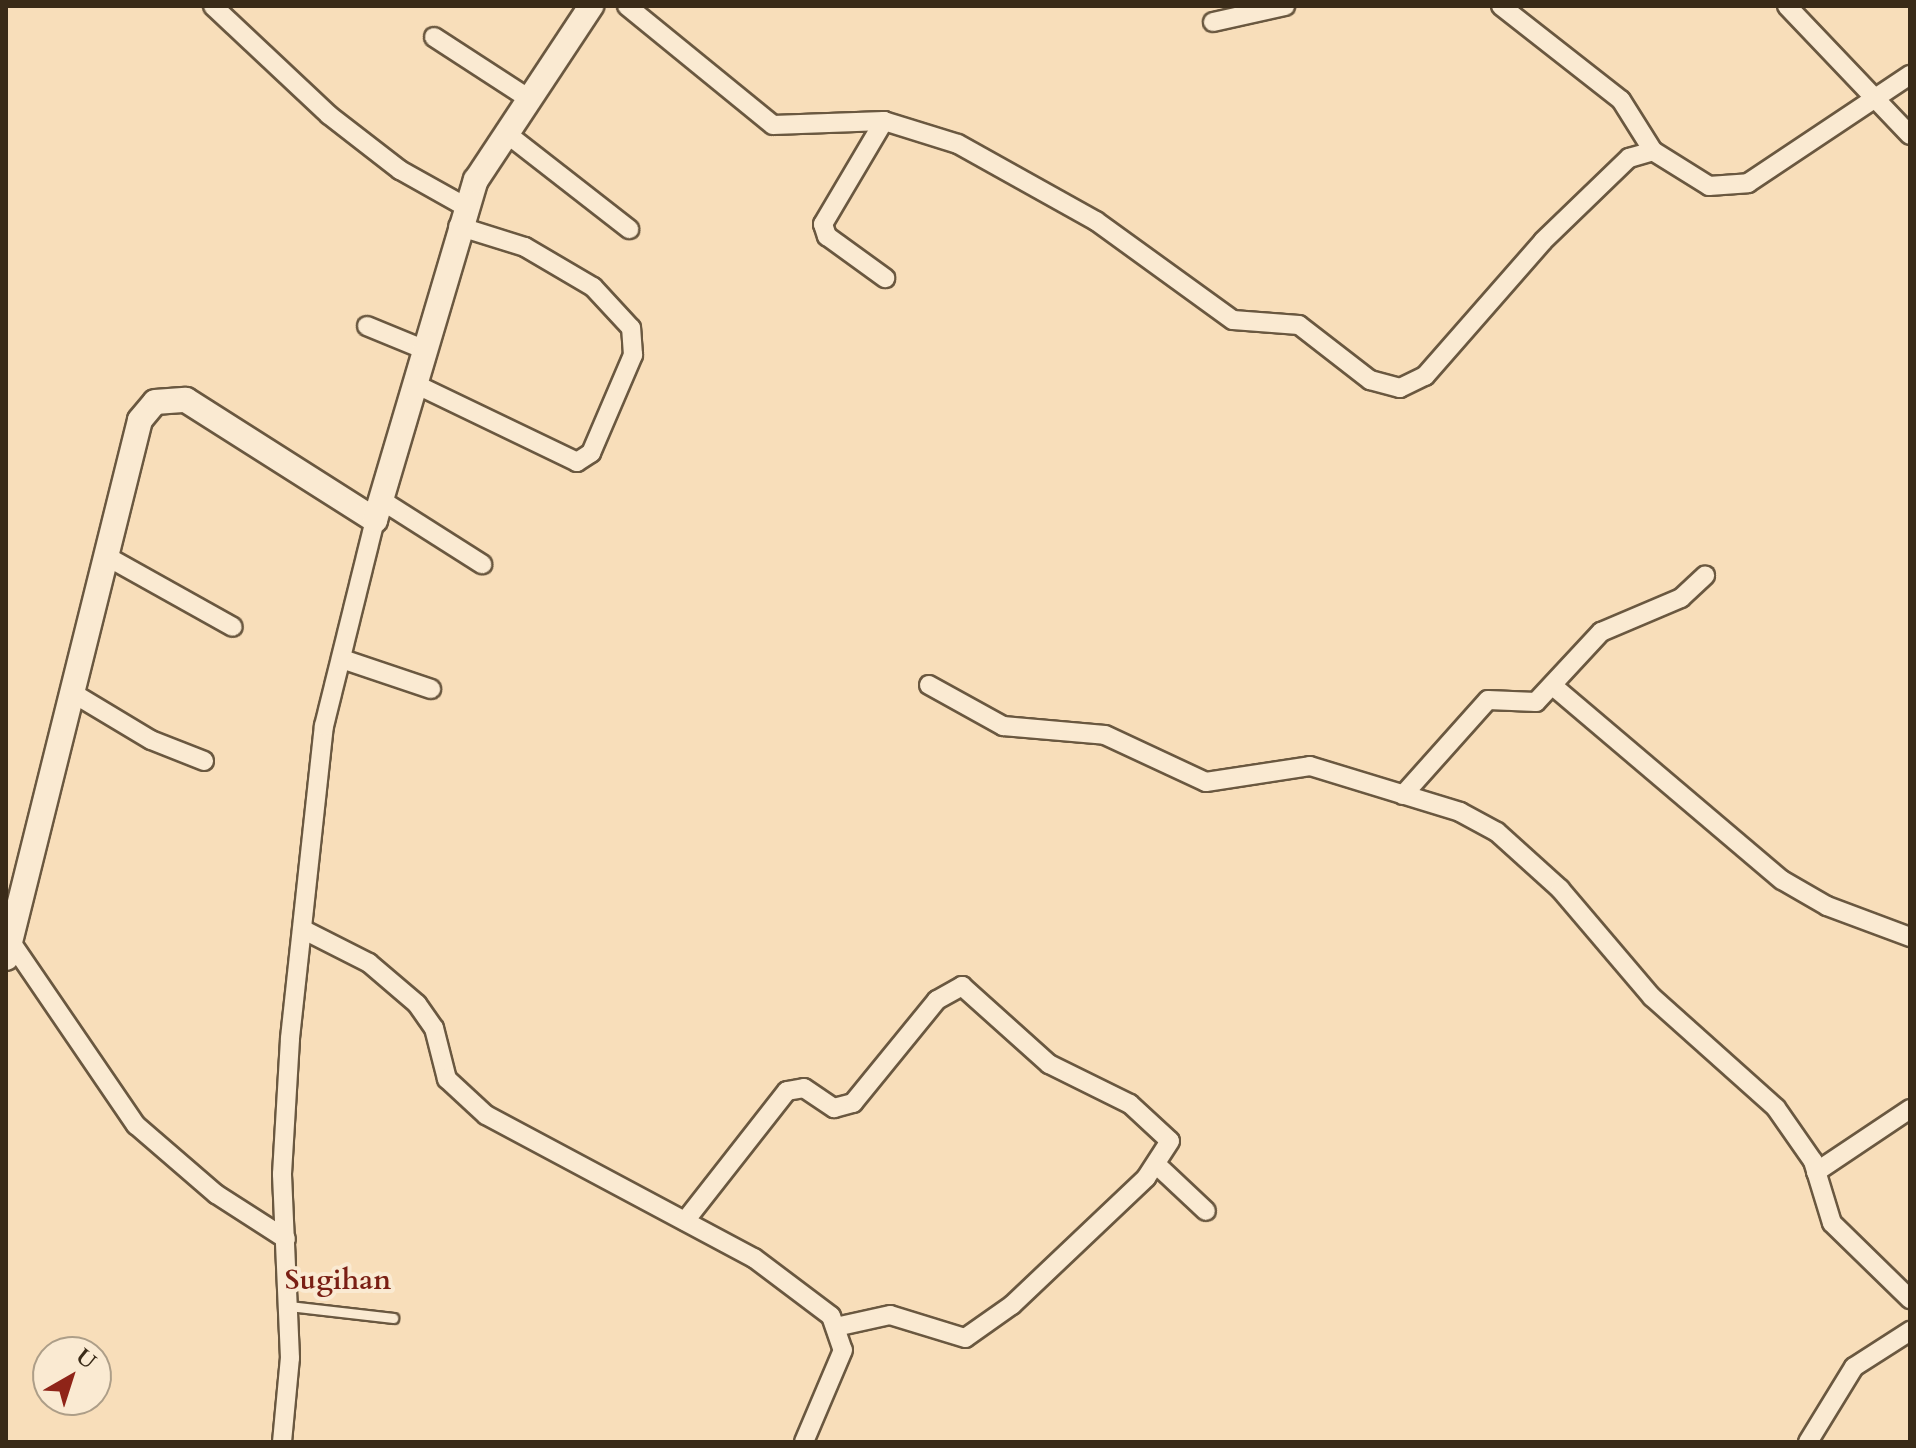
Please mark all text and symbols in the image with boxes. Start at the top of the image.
district label: Sugihan [285,1263,391,1297]
north arrow [32,1336,112,1416]
text: U [69,1342,102,1376]

